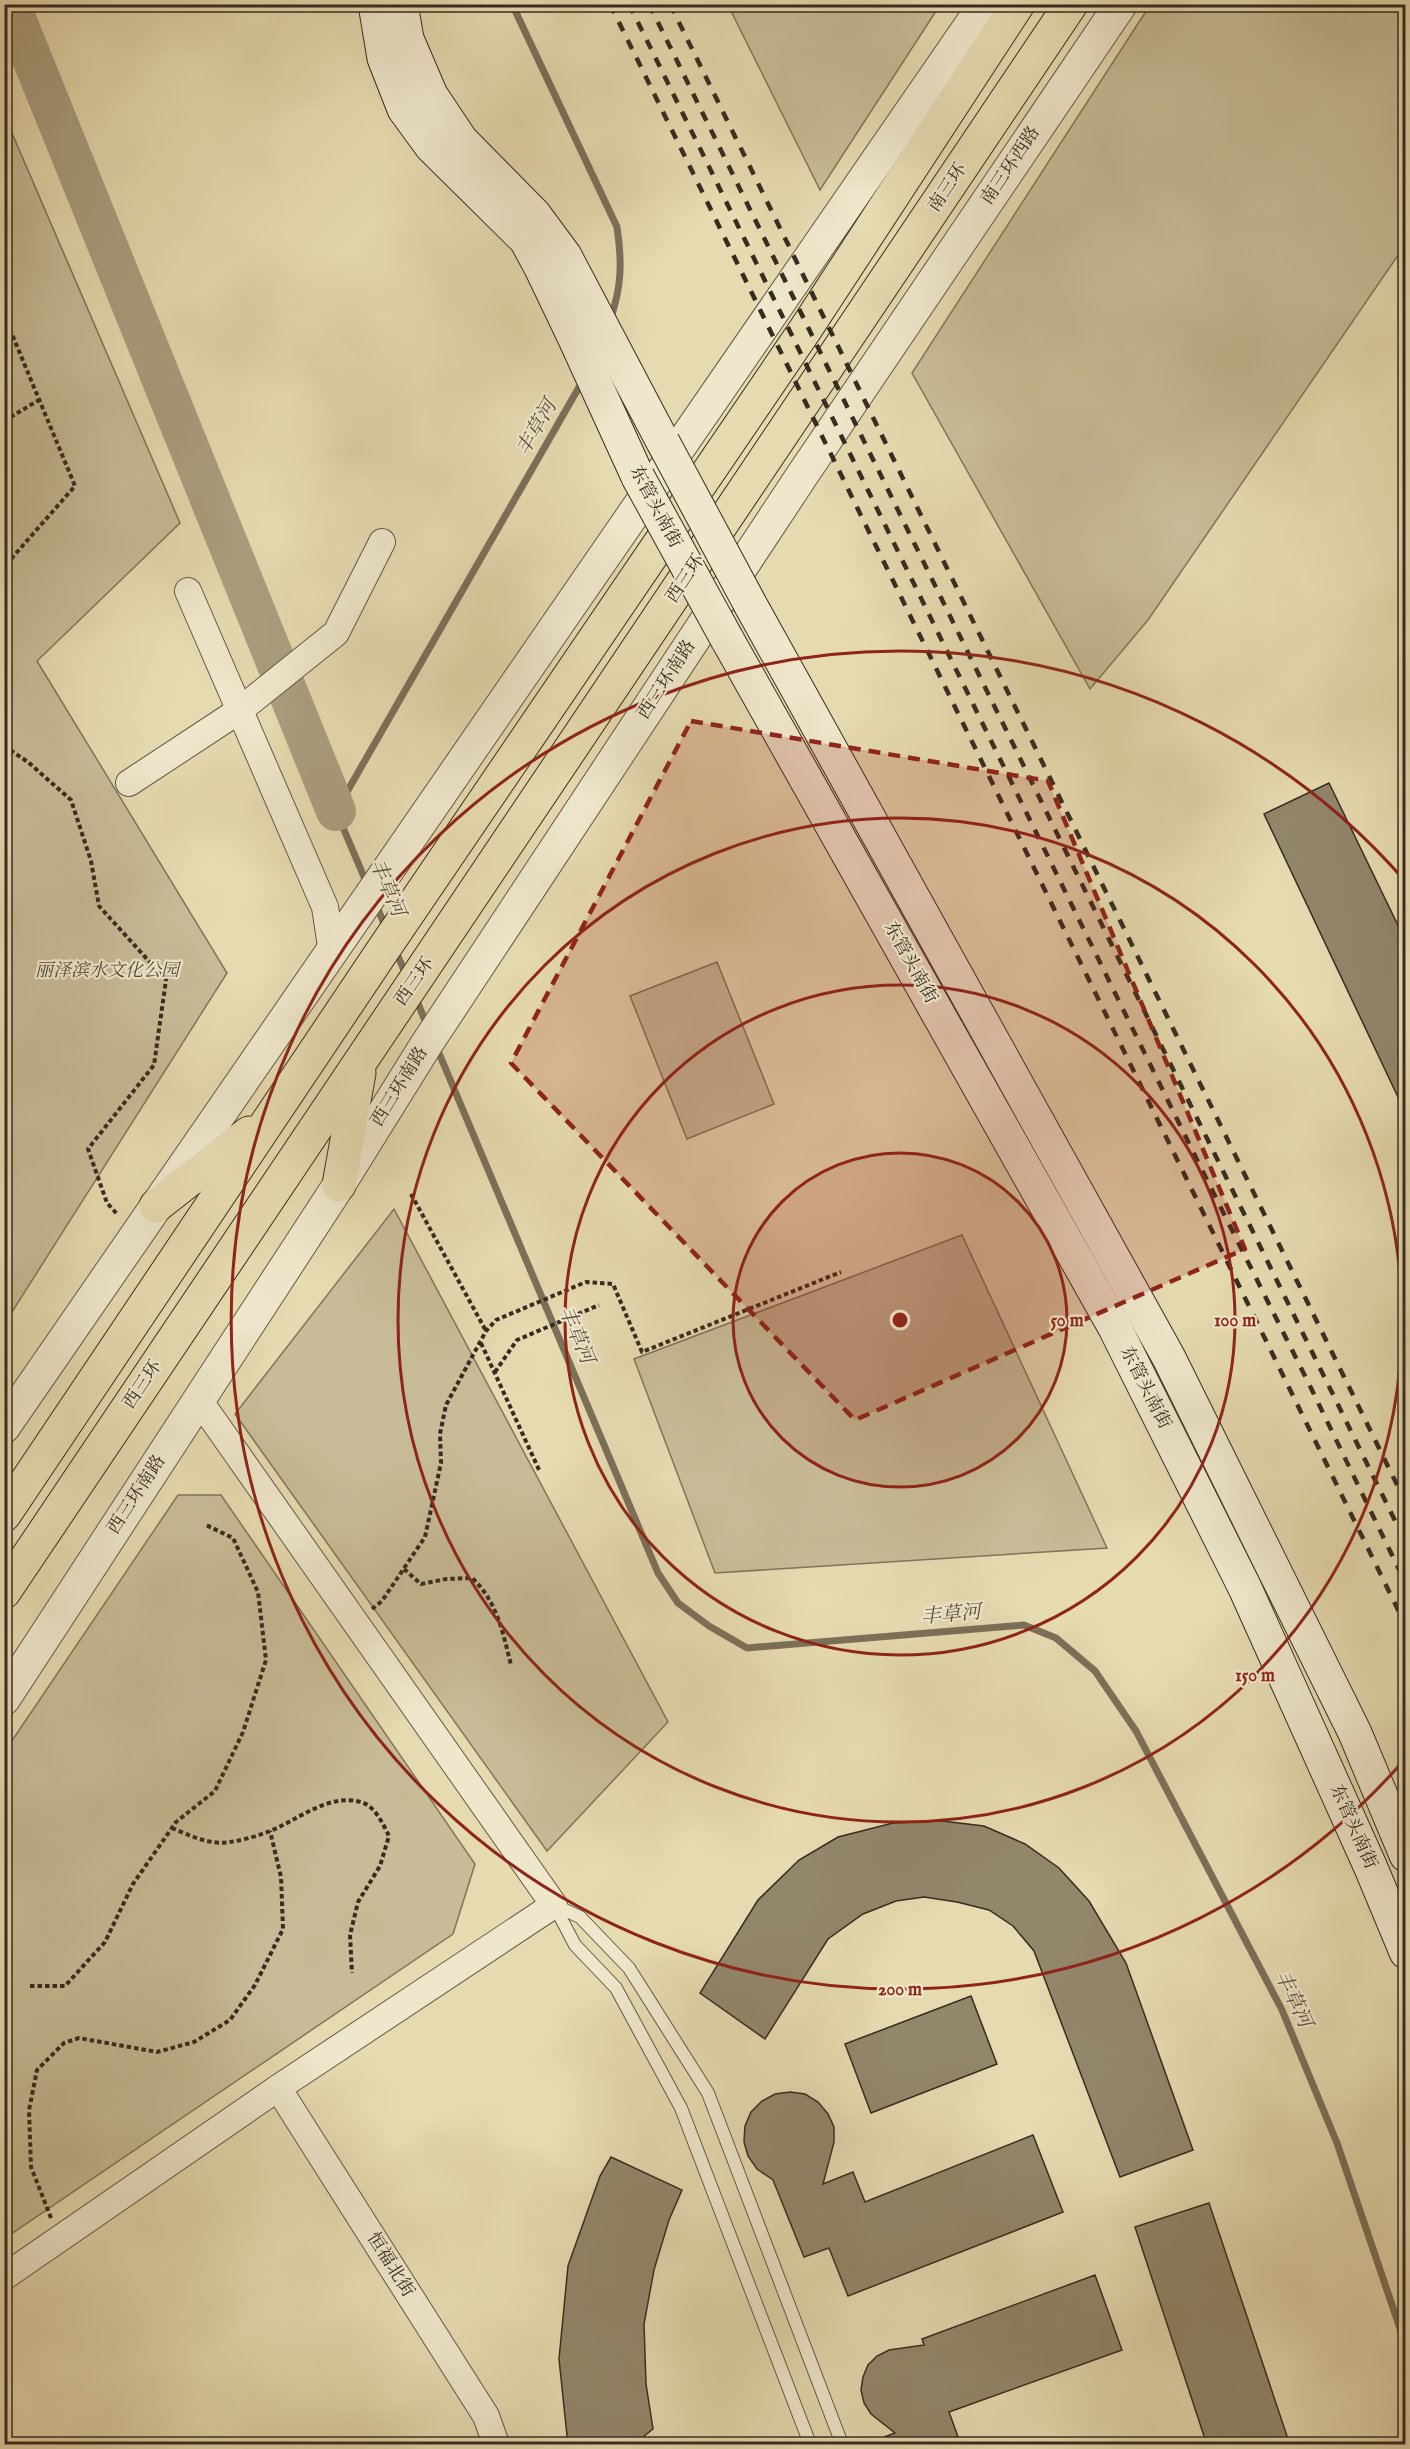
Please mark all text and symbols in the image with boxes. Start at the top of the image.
street label: 南三环西路 [976,122,1046,210]
street label: 南三环 [923,159,973,217]
water label: 丰草河 [511,393,564,460]
street label: 东管头南街 [624,462,686,552]
street label: 西三环 [661,550,711,608]
street label: 西三环南路 [633,636,701,724]
water label: 丰草河 [364,856,411,923]
street label: 东管头南街 [878,918,942,1008]
street label: 西三环 [390,953,440,1011]
park label: 丽泽滨水文化公园 [35,960,182,983]
street label: 西三环南路 [366,1043,434,1131]
water label: 丰草河 [553,1303,600,1370]
centre of rings [890,1310,910,1330]
text: 50 m [1050,1310,1084,1333]
text: 100 m [1214,1310,1256,1333]
street label: 东管头南街 [1114,1343,1176,1433]
street label: 西三环 [118,1356,168,1414]
street label: 西三环南路 [103,1451,171,1539]
water label: 丰草河 [920,1600,985,1630]
text: 150 m [1235,1665,1275,1688]
street label: 东管头南街 [1324,1781,1382,1873]
water label: 丰草河 [1269,1967,1318,2034]
text: 200 m [878,1979,922,2002]
street label: 恒福北街 [361,2228,419,2302]

